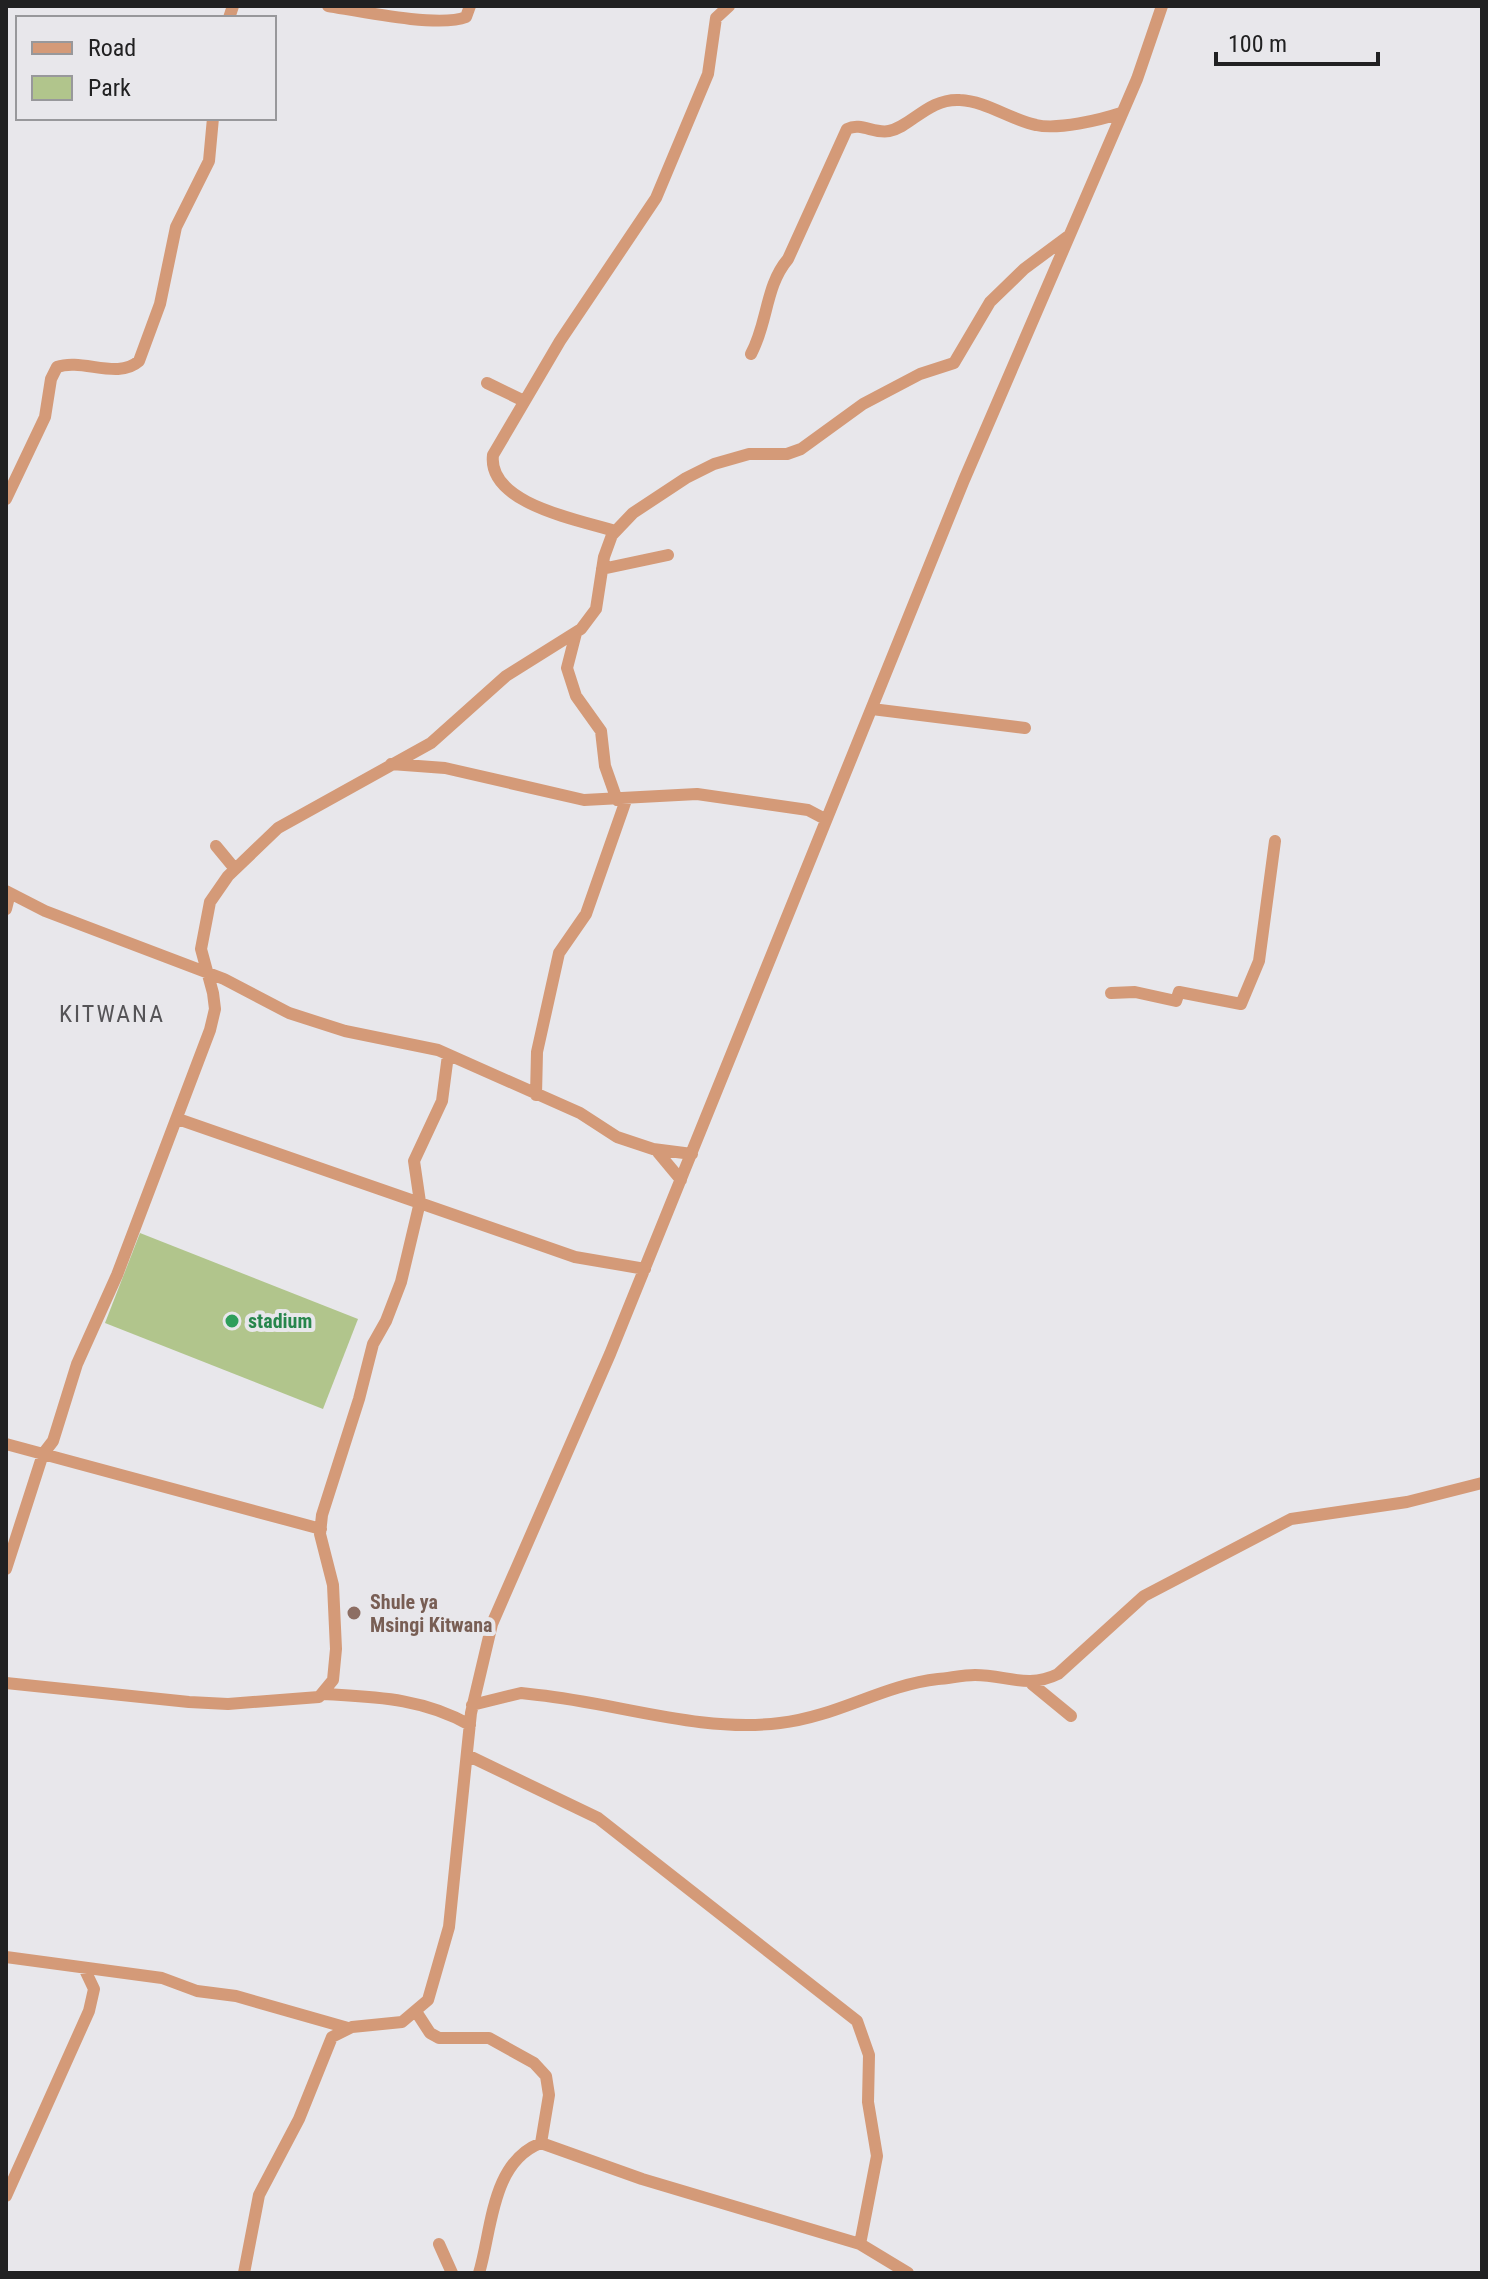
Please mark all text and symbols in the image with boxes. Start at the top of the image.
legend [16,16,276,120]
scale bar [1216,16,1378,66]
text: 100 m [1228,30,1287,58]
text: Road [88,34,136,62]
text: Park [88,74,131,102]
district label: KITWANA [59,1000,165,1028]
place label: stadium [248,1309,312,1333]
marker: stadium [223,1312,241,1330]
place label: Shule ya Msingi Kitwana [370,1590,492,1637]
marker: Shule ya Msingi Kitwana [345,1604,363,1622]

